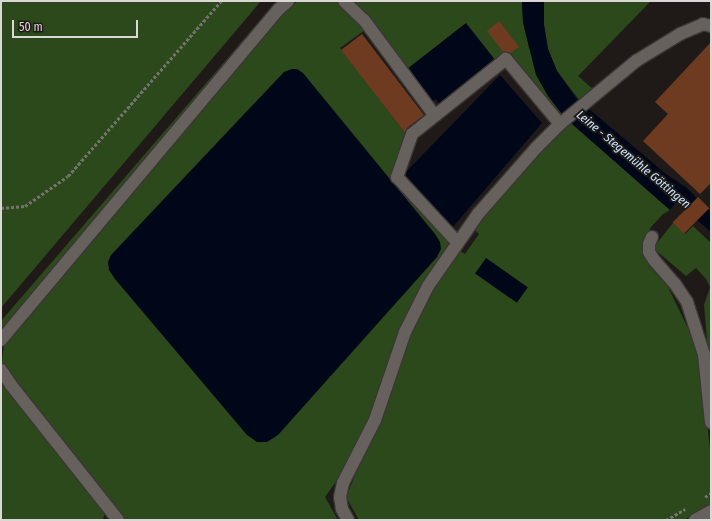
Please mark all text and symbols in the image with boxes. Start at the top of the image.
scale bar [14,12,140,38]
text: 50 m [19,20,43,34]
water label: Leine - Stegemühle Göttingen [573,108,693,212]

